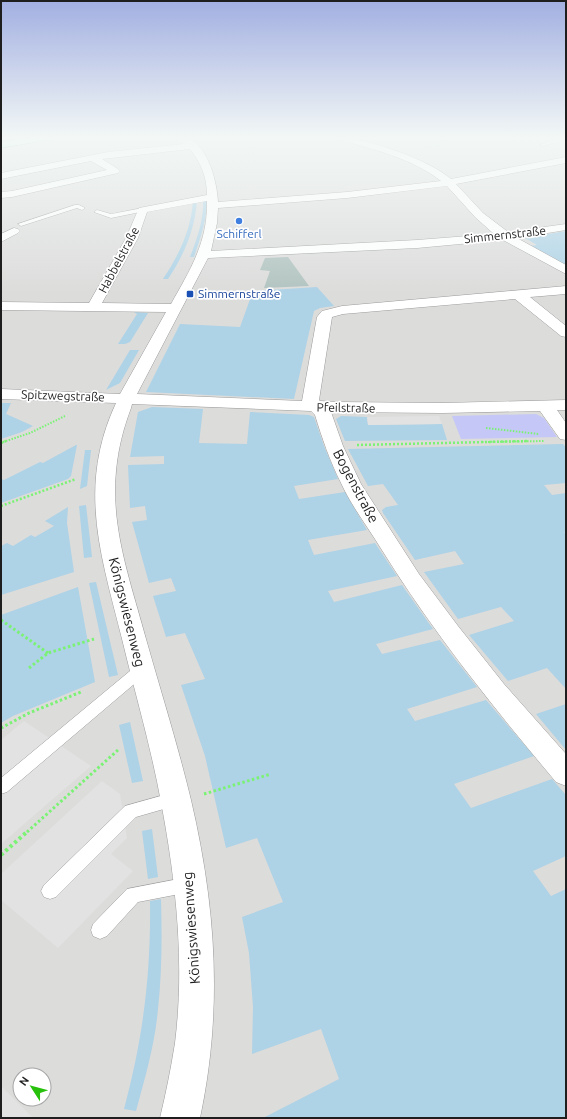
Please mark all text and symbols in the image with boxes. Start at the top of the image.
marker: Schifferl [234,216,244,226]
street label: Simmernstraße [463,224,547,245]
street label: Habbelstraße [96,225,141,295]
place label: Schifferl [216,227,262,240]
place label: Simmernstraße [198,287,280,300]
marker: Simmernstraße [185,289,195,299]
street label: Spitzwegstraße [21,388,105,403]
street label: Pfeilstraße [316,400,376,415]
street label: Bogenstraße [330,446,382,526]
street label: Königswiesenweg [106,556,148,668]
street label: Königswiesenweg [179,871,203,985]
north arrow [12,1067,52,1107]
text: N [17,1074,31,1088]

